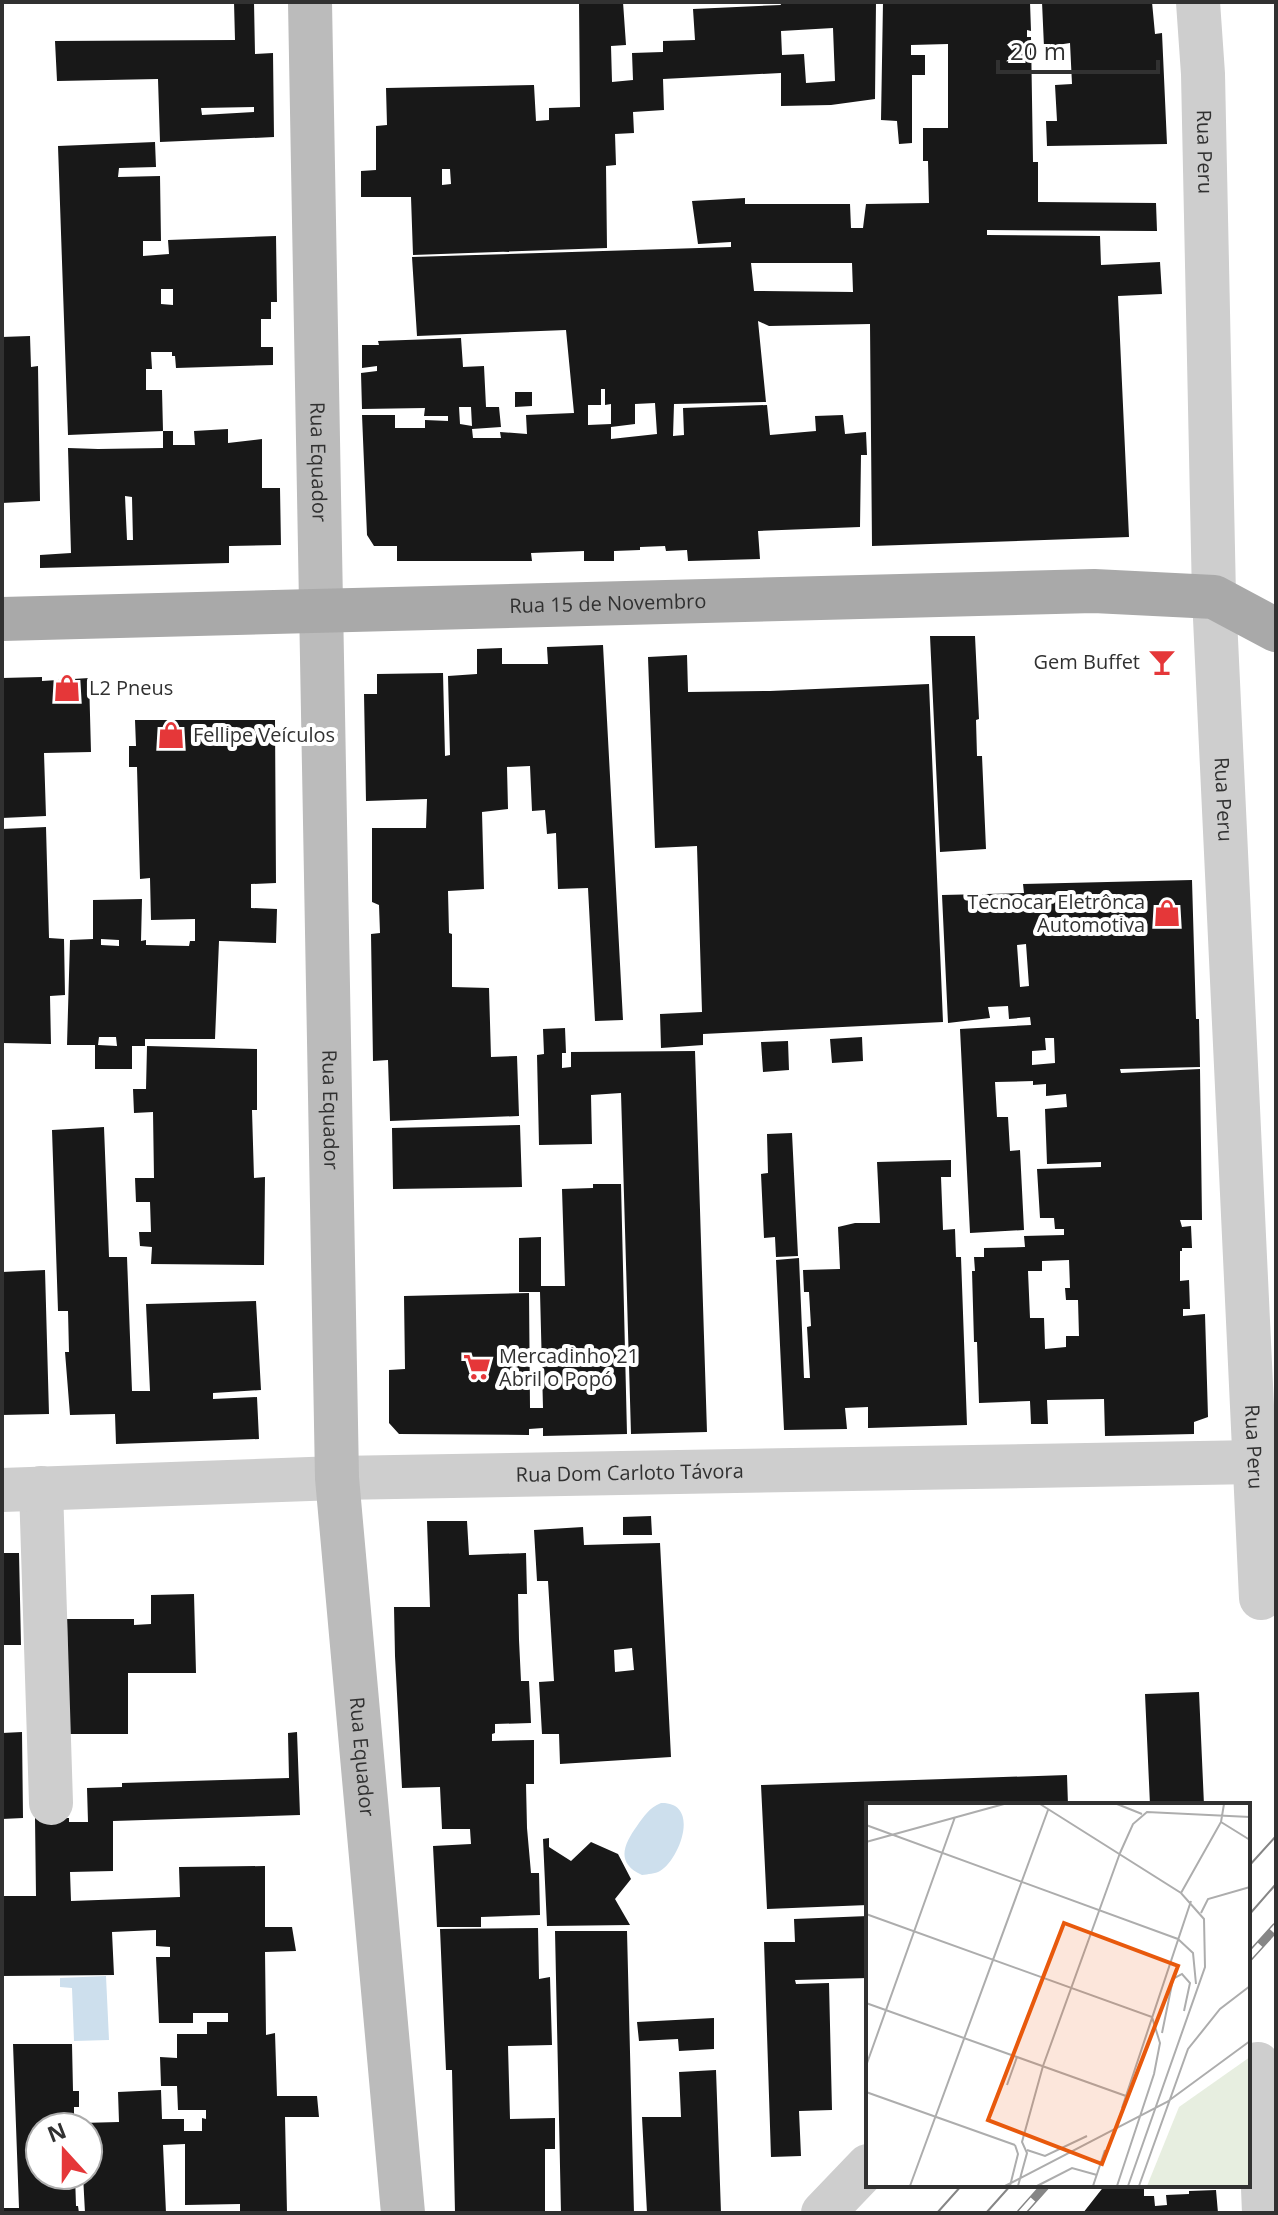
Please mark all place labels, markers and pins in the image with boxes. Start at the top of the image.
bar icon: Gem Buffet [1147,647,1177,677]
place label: Gem Buffet [1034,648,1140,675]
shop icon: L2 Pneus [52,673,82,703]
place label: L2 Pneus [89,674,173,701]
shop icon: Fellipe Veículos [156,720,186,750]
place label: Fellipe Veículos [193,721,335,748]
place label: Tecnocar Eletrônca Automotiva [967,888,1145,938]
shop icon: Tecnocar Eletrônca Automotiva [1152,898,1182,928]
place label: Mercadinho 21 Abril o Popó [499,1342,639,1392]
supermarket icon: Mercadinho 21 Abril o Popó [462,1352,492,1382]

